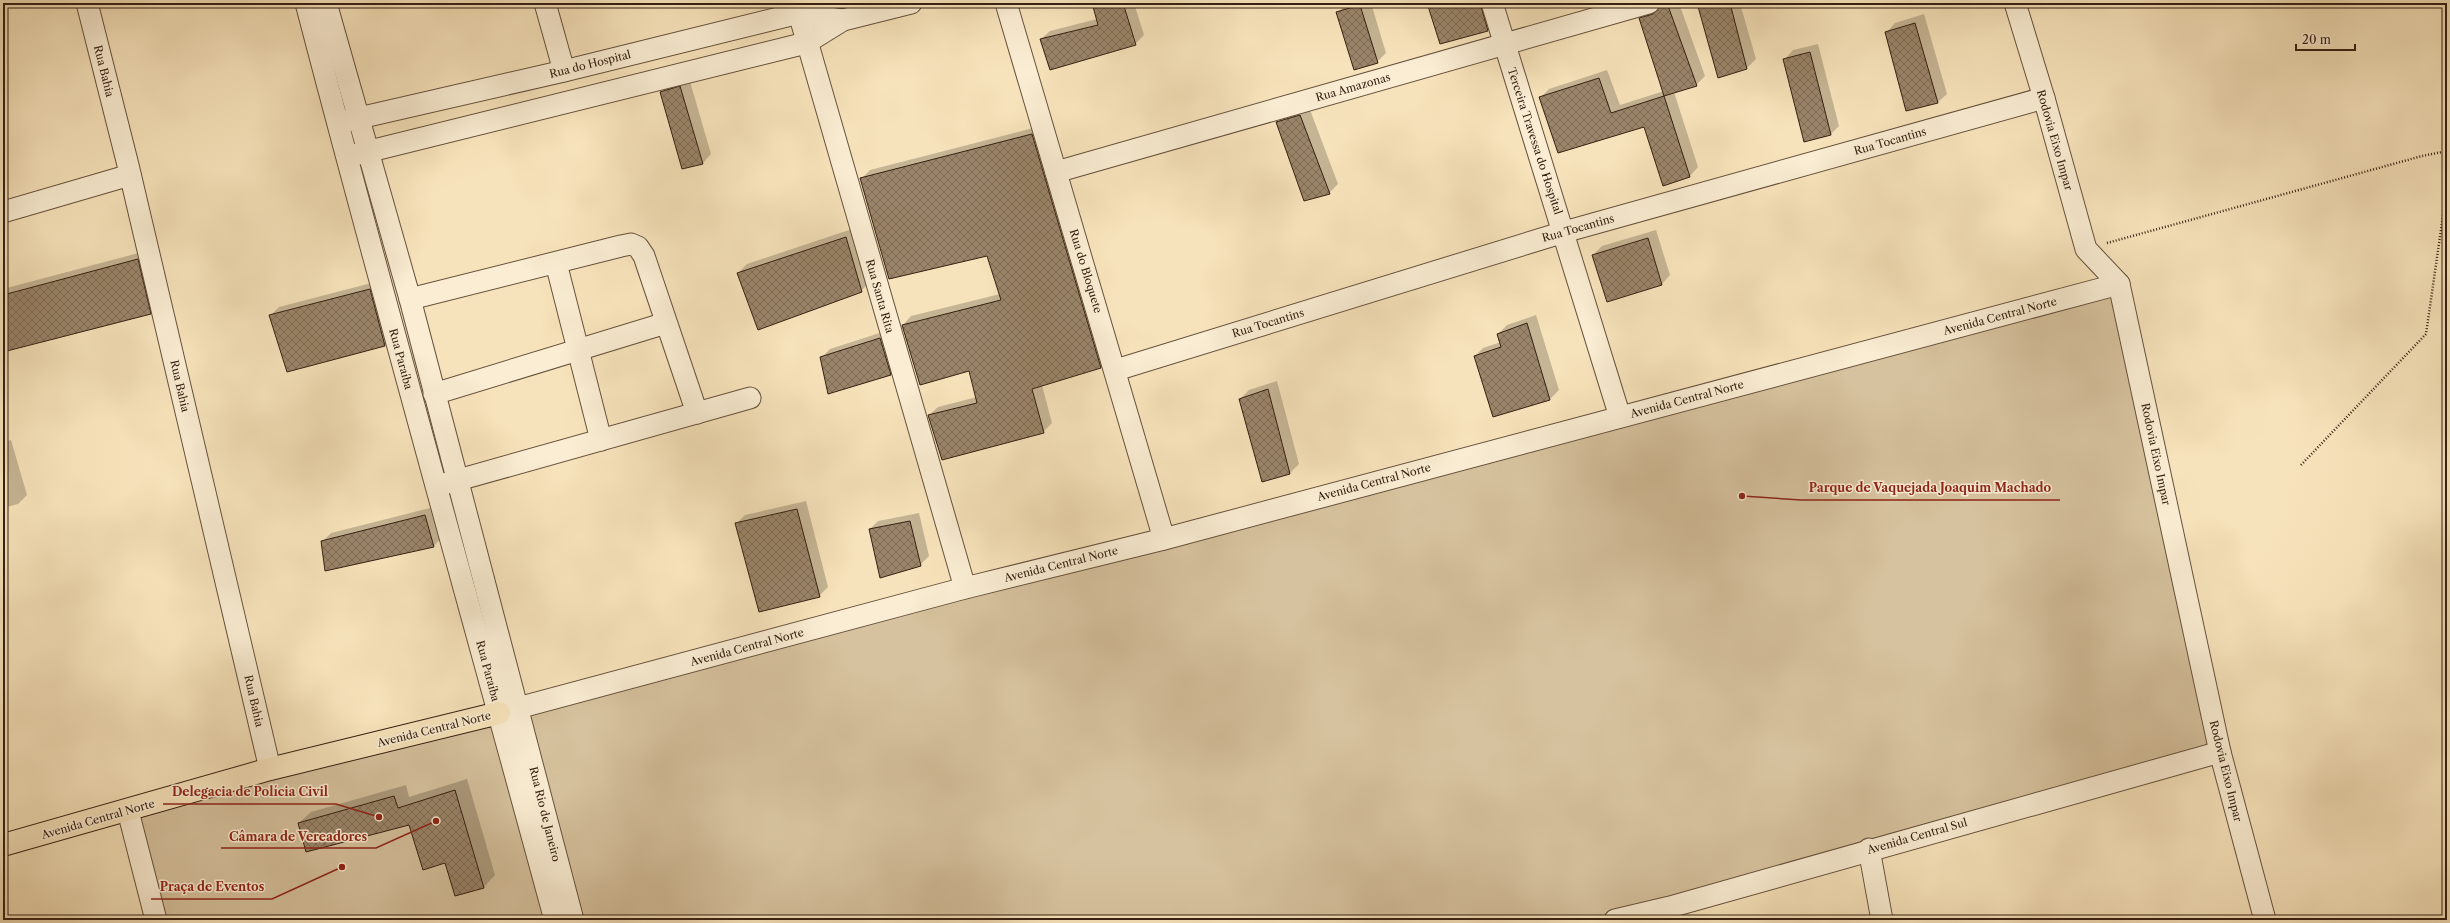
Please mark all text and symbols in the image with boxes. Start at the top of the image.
scale bar [2296,26,2355,52]
text: 20 m [2302,32,2331,47]
street label: Rua Bahia [91,44,117,99]
street label: Rua do Hospital [548,47,633,81]
street label: Terceira Travessa do Hospital [1505,66,1566,217]
street label: Rua Amazonas [1314,70,1392,104]
street label: Rodovia Eixo Impar [2034,88,2076,192]
street label: Rua Tocantins [1852,124,1928,158]
street label: Rua Tocantins [1540,211,1616,245]
street label: Rua do Bloquete [1067,227,1105,315]
street label: Rua Santa Rita [863,257,897,335]
street label: Avenida Central Norte [1941,294,2058,338]
street label: Rua Tocantins [1230,305,1306,341]
street label: Rua Paraíba [386,327,416,391]
street label: Rua Bahia [167,359,193,414]
street label: Avenida Central Norte [1628,377,1745,421]
street label: Rodovia Eixo Impar [2138,402,2174,507]
street label: Avenida Central Norte [1315,460,1432,504]
callout: Parque de Vaquejada Joaquim Machado [1801,476,2060,500]
text: Parque de Vaquejada Joaquim Machado [1809,480,2052,495]
street label: Avenida Central Norte [1002,543,1119,585]
street label: Avenida Central Norte [688,625,805,669]
street label: Rua Paraíba [473,639,503,703]
street label: Rua Bahia [241,674,267,729]
street label: Avenida Central Norte [375,708,492,750]
street label: Rodovia Eixo Impar [2207,719,2245,824]
street label: Rua Rio de Janeiro [526,765,564,863]
callout: Delegacia de Polícia Civil [163,780,336,804]
text: Delegacia de Polícia Civil [172,784,328,799]
street label: Avenida Central Norte [39,796,156,842]
street label: Avenida Central Sul [1864,815,1969,857]
callout: Câmara de Vereadores [221,824,376,848]
text: Câmara de Vereadores [229,829,367,844]
callout: Praça de Eventos [151,875,272,899]
text: Praça de Eventos [160,879,265,894]

